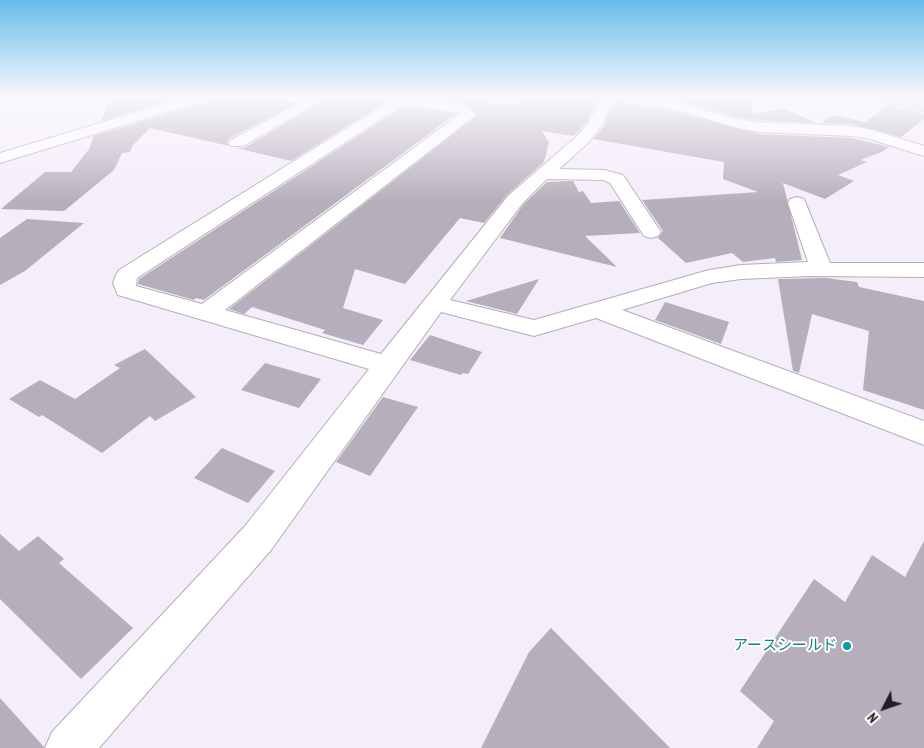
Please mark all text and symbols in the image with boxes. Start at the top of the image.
place label: アースシールド [733,637,837,655]
marker: アースシールド [841,640,853,652]
north arrow [859,683,909,733]
text: N [863,709,882,727]

